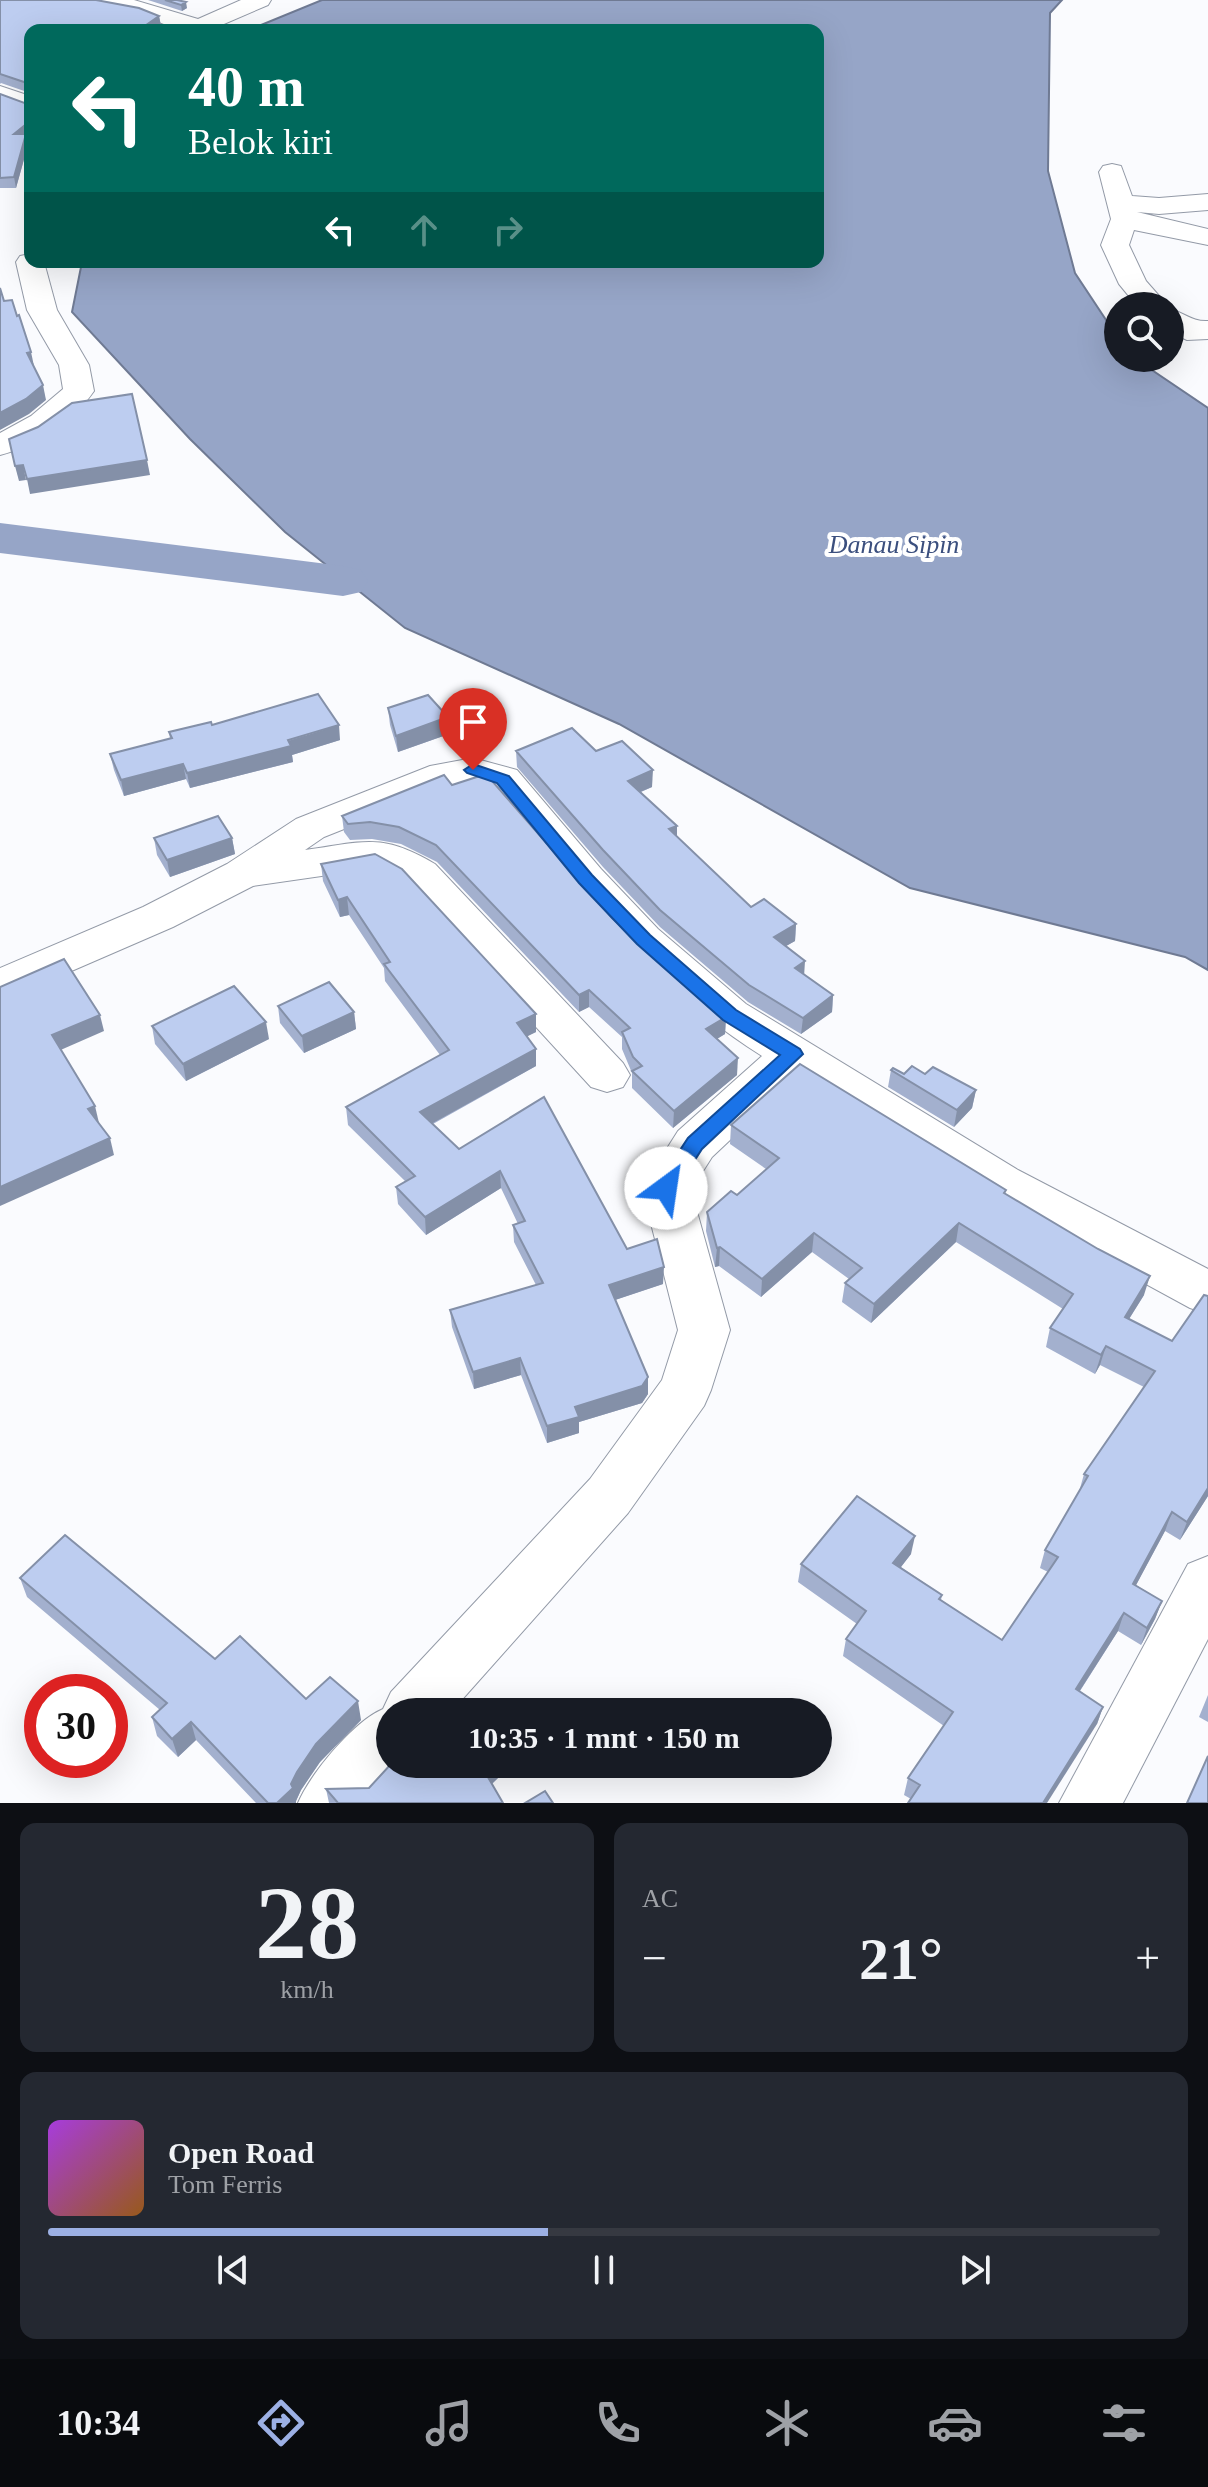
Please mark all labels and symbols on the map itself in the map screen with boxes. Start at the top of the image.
water label: Danau Sipin [828,530,959,559]
pin [439,688,507,770]
position arrow [624,1146,708,1230]
speed limit sign: 30 [24,1674,128,1778]

